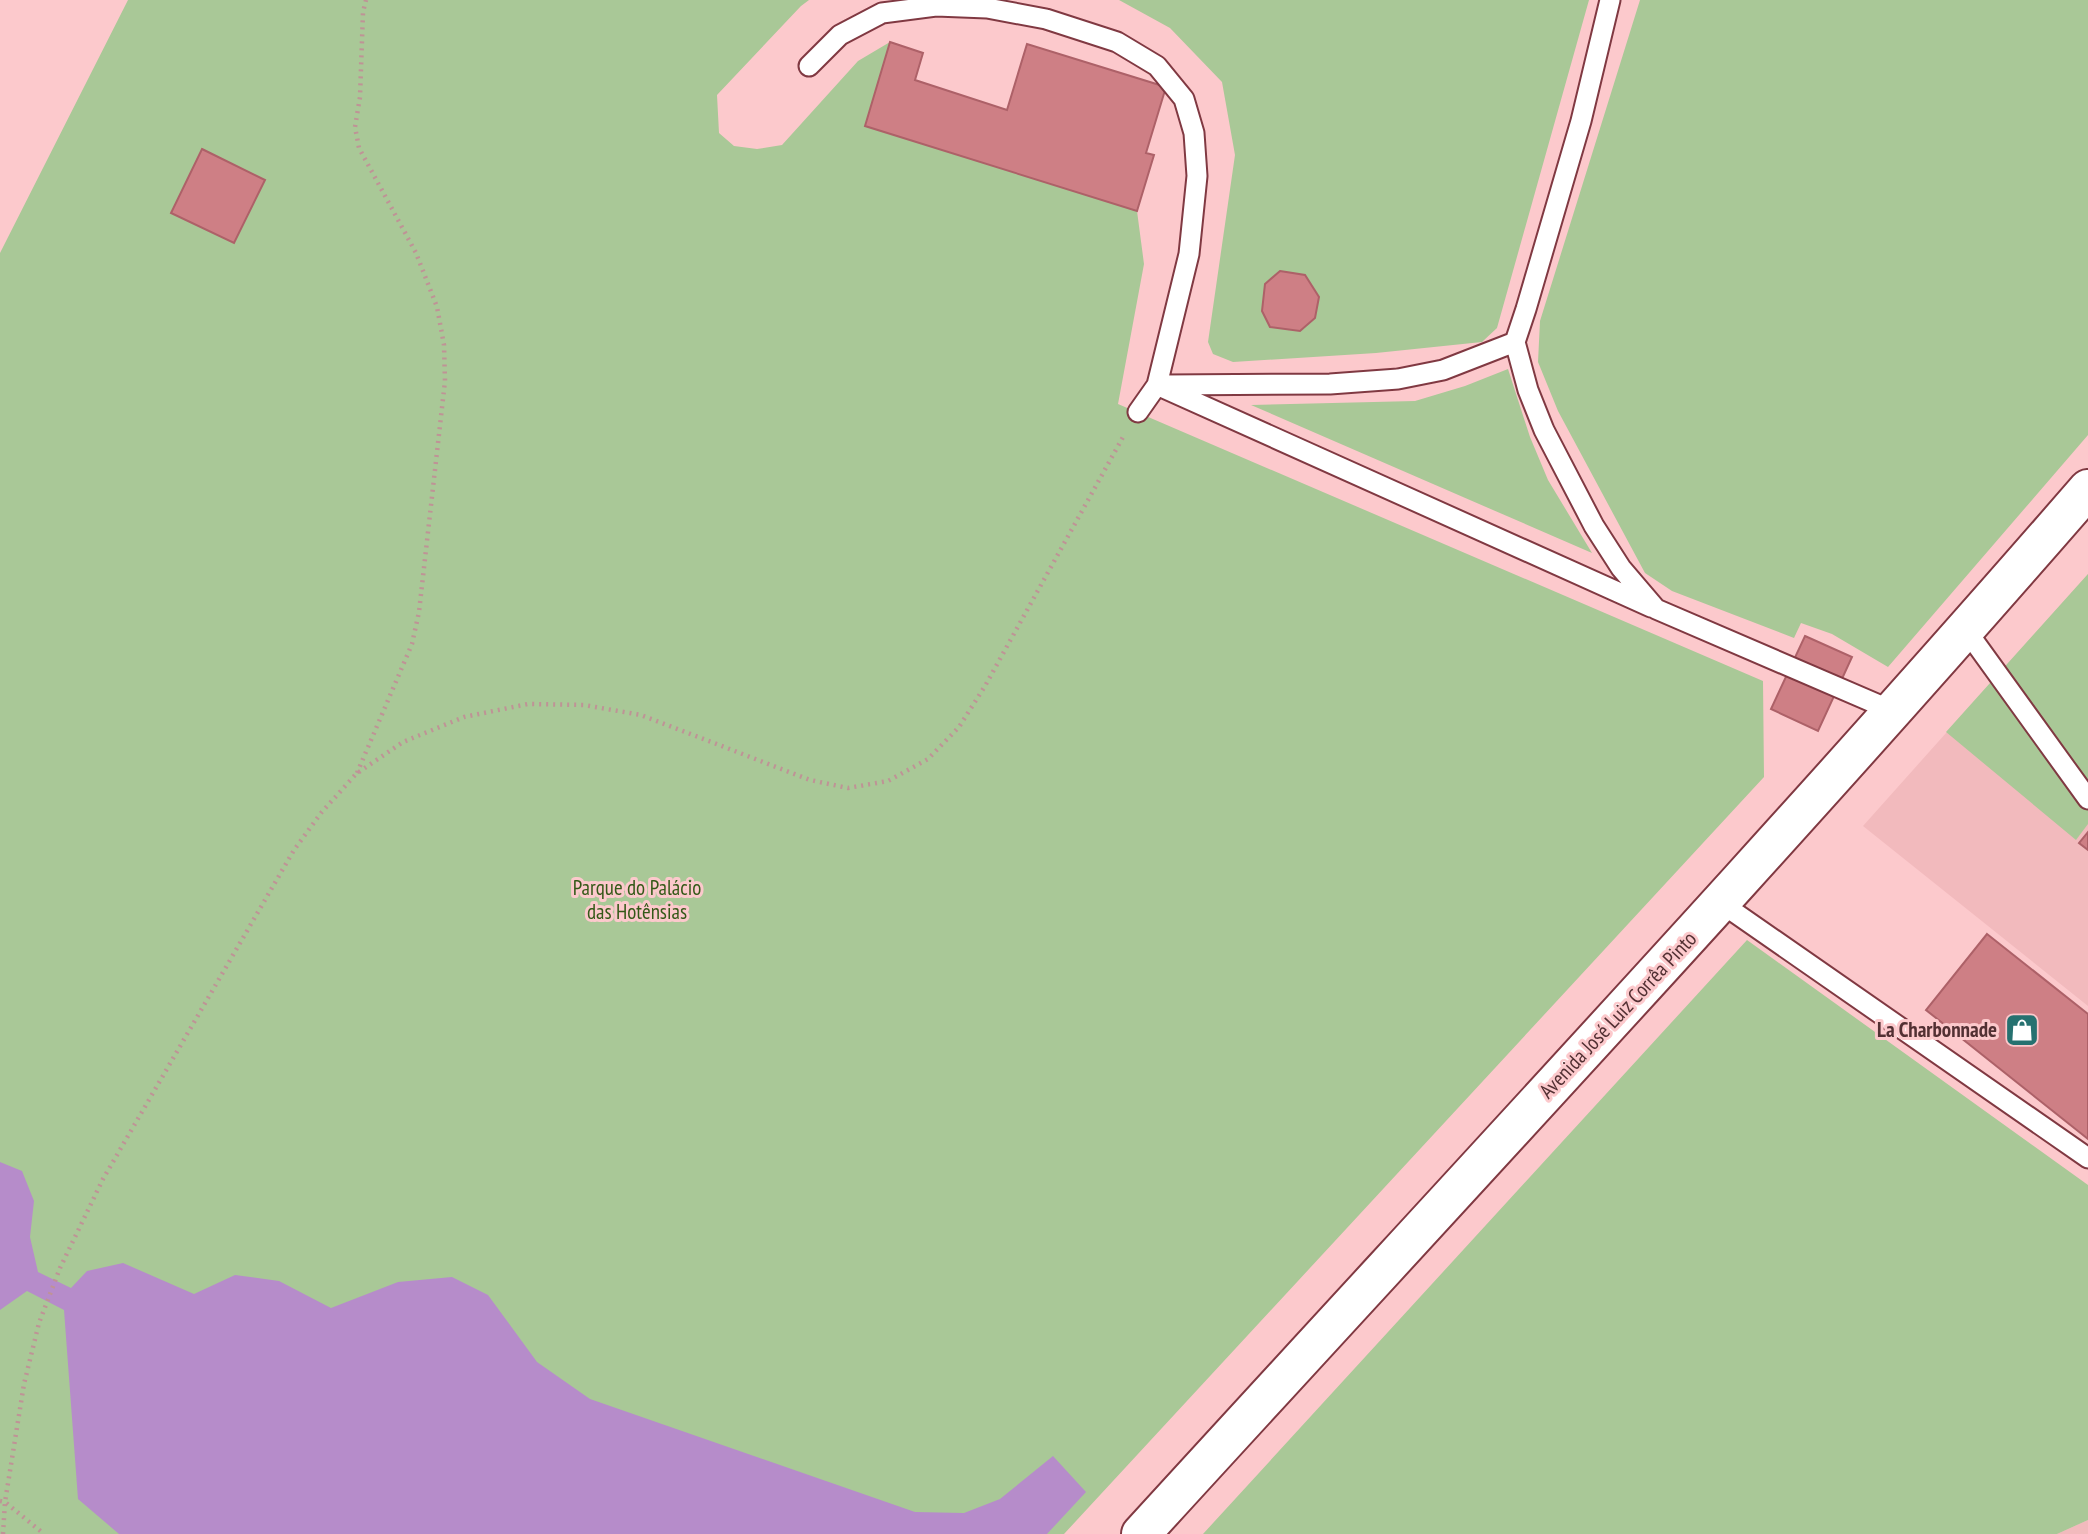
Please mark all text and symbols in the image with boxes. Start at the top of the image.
park label: Parque do Palácio das Hotênsias [573,874,701,925]
street label: Avenida José Luiz Corrêa Pinto [1533,925,1702,1104]
shop icon: La Charbonnade [2003,1011,2041,1049]
place label: La Charbonnade [1877,1016,1997,1043]

